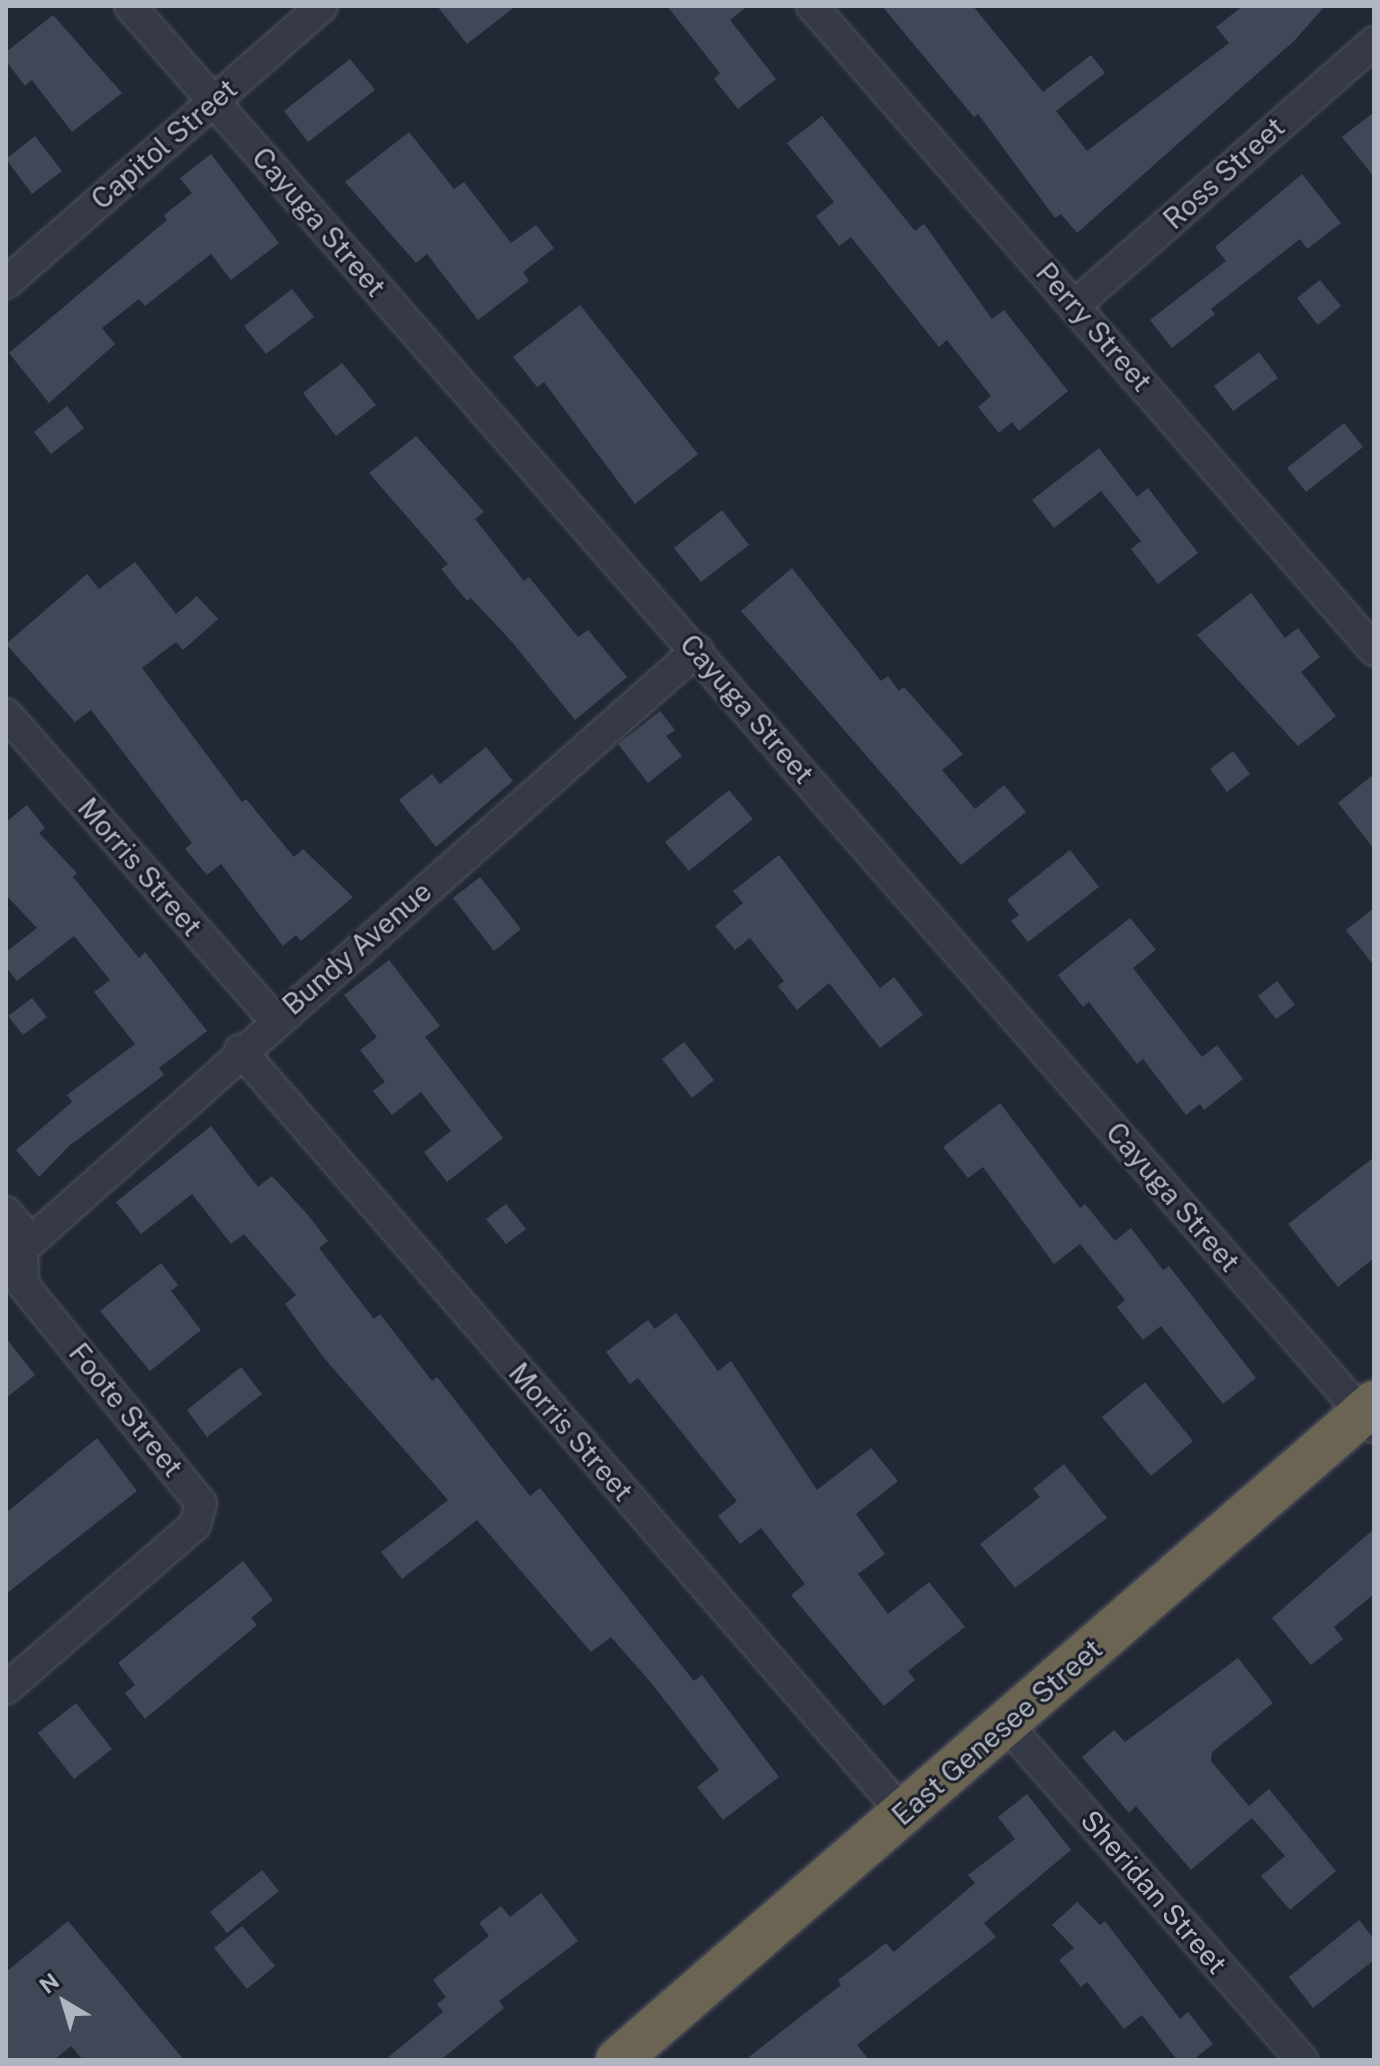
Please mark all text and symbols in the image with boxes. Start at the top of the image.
street label: Capitol Street [84,72,244,216]
street label: Ross Street [1157,110,1291,236]
street label: Cayuga Street [245,141,393,303]
street label: Perry Street [1029,256,1159,398]
street label: Cayuga Street [673,628,821,790]
street label: Morris Street [71,791,209,943]
street label: Bundy Avenue [276,874,438,1022]
street label: Cayuga Street [1099,1116,1247,1278]
street label: Foote Street [62,1336,190,1484]
street label: Morris Street [502,1356,640,1508]
street label: East Genesee Street [885,1632,1109,1832]
street label: Sheridan Street [1074,1803,1234,1981]
north arrow [24,1962,104,2042]
text: N [34,1968,64,1999]

